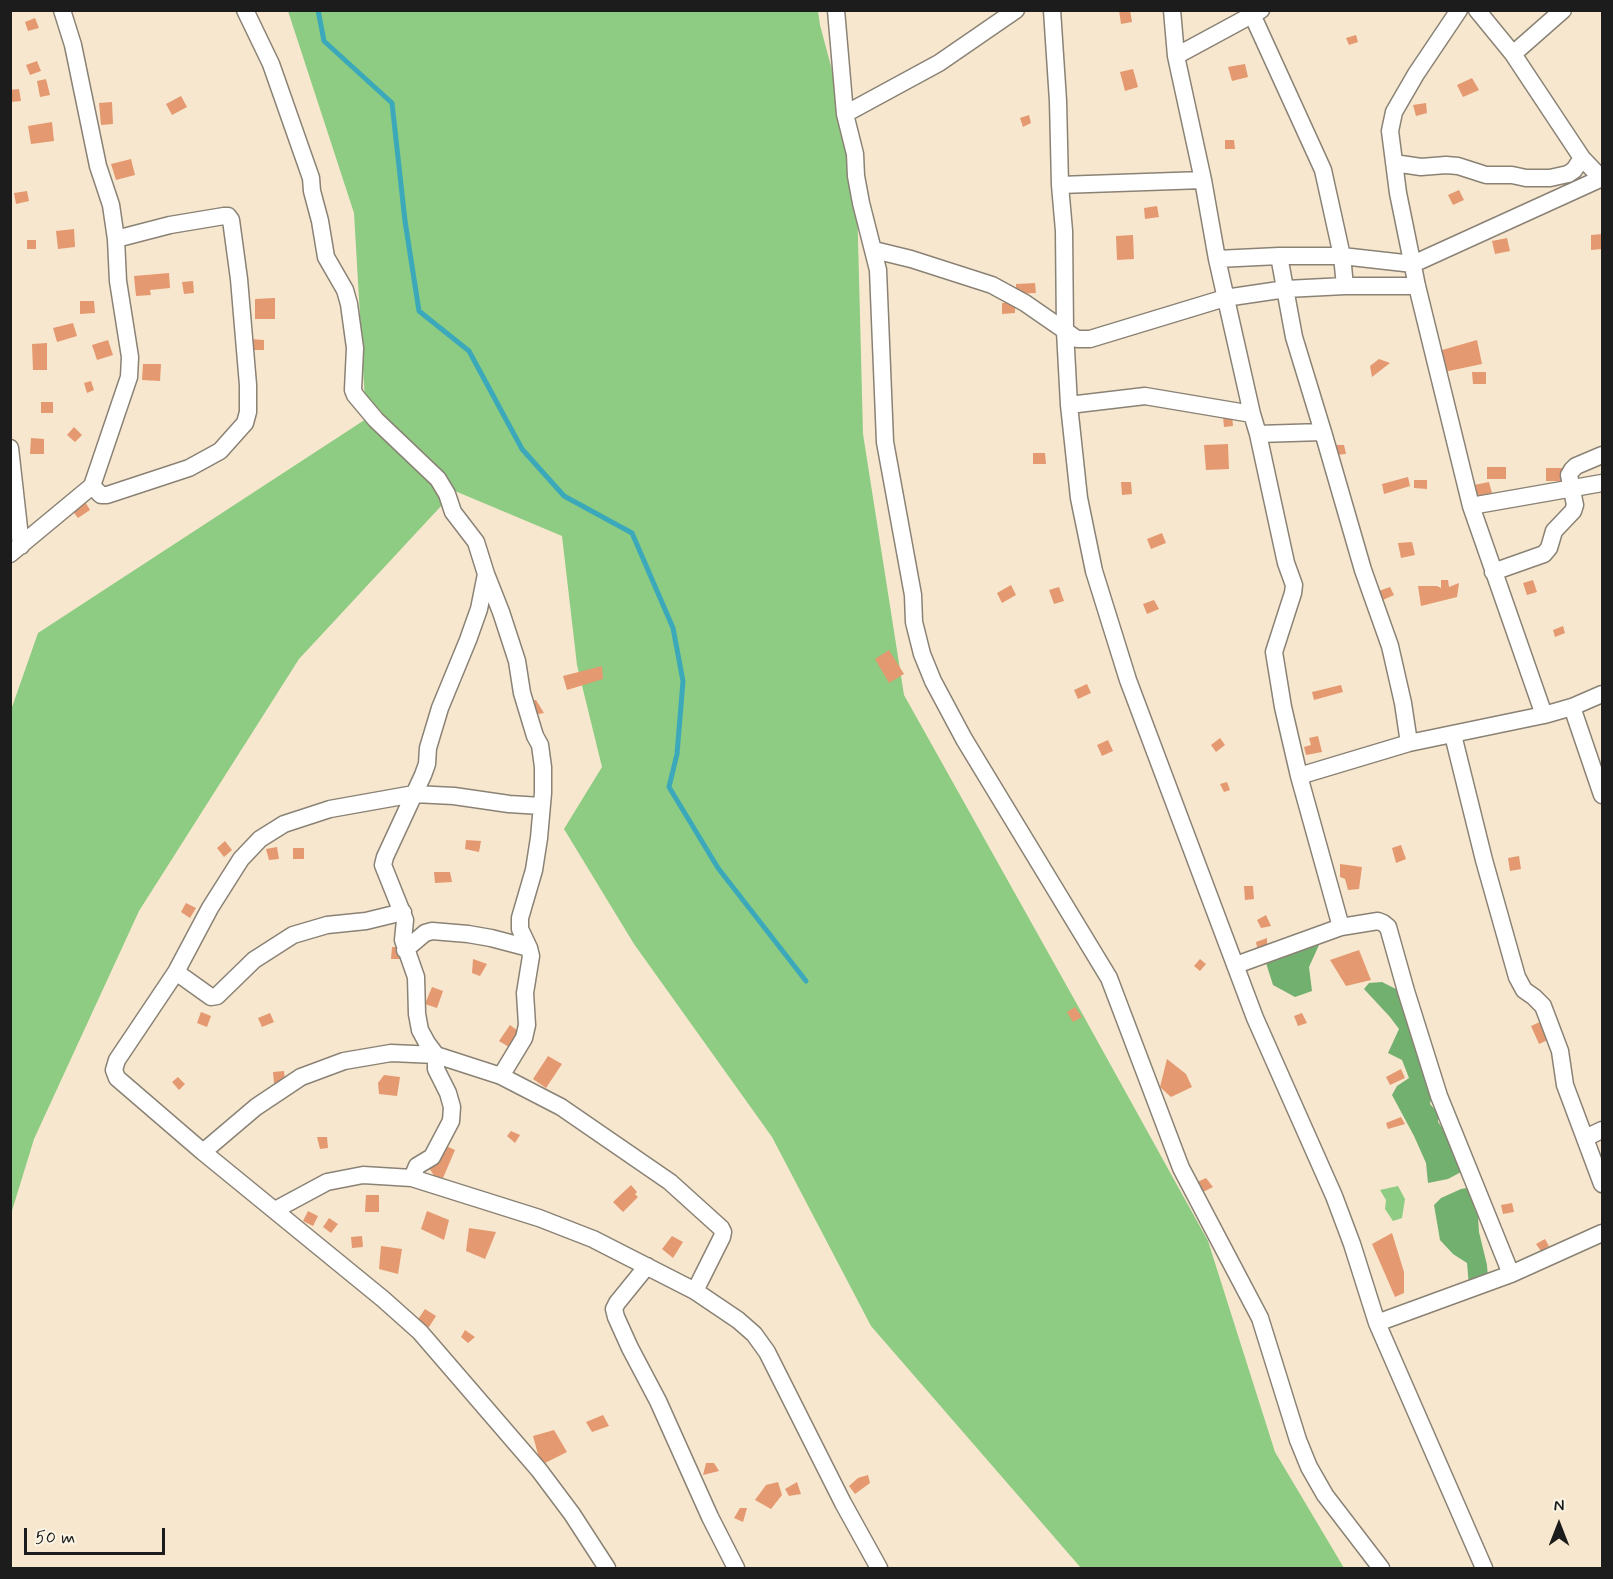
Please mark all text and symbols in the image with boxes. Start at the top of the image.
north arrow [1529,1495,1589,1555]
text: N [1554,1496,1564,1517]
scale bar [27,1516,168,1554]
text: 50 m [35,1526,75,1550]

